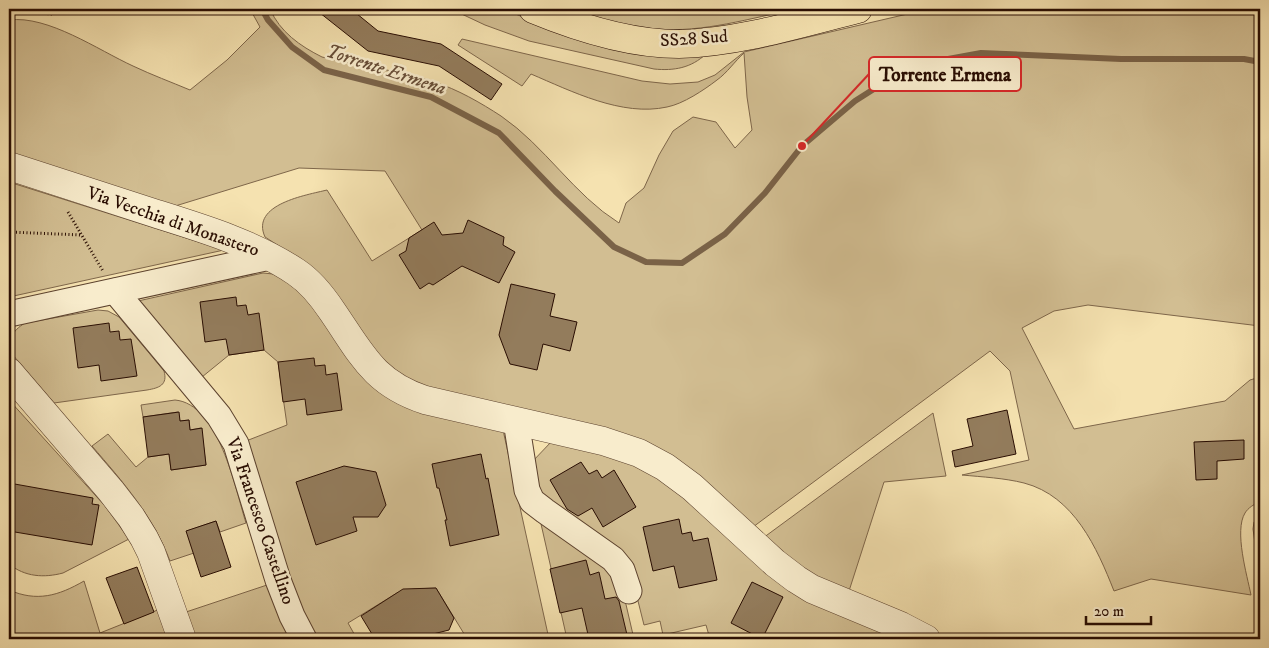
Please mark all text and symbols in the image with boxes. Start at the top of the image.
street label: SS28 Sud [659,26,729,52]
water label: Torrente Ermena [323,40,449,100]
callout: Torrente Ermena [869,57,1021,91]
text: Torrente Ermena [878,64,1012,87]
street label: Via Vecchia di Monastero [83,182,262,262]
street label: Via Francesco Castellino [221,434,299,608]
scale bar [1086,593,1152,625]
text: 20 m [1094,602,1124,621]

